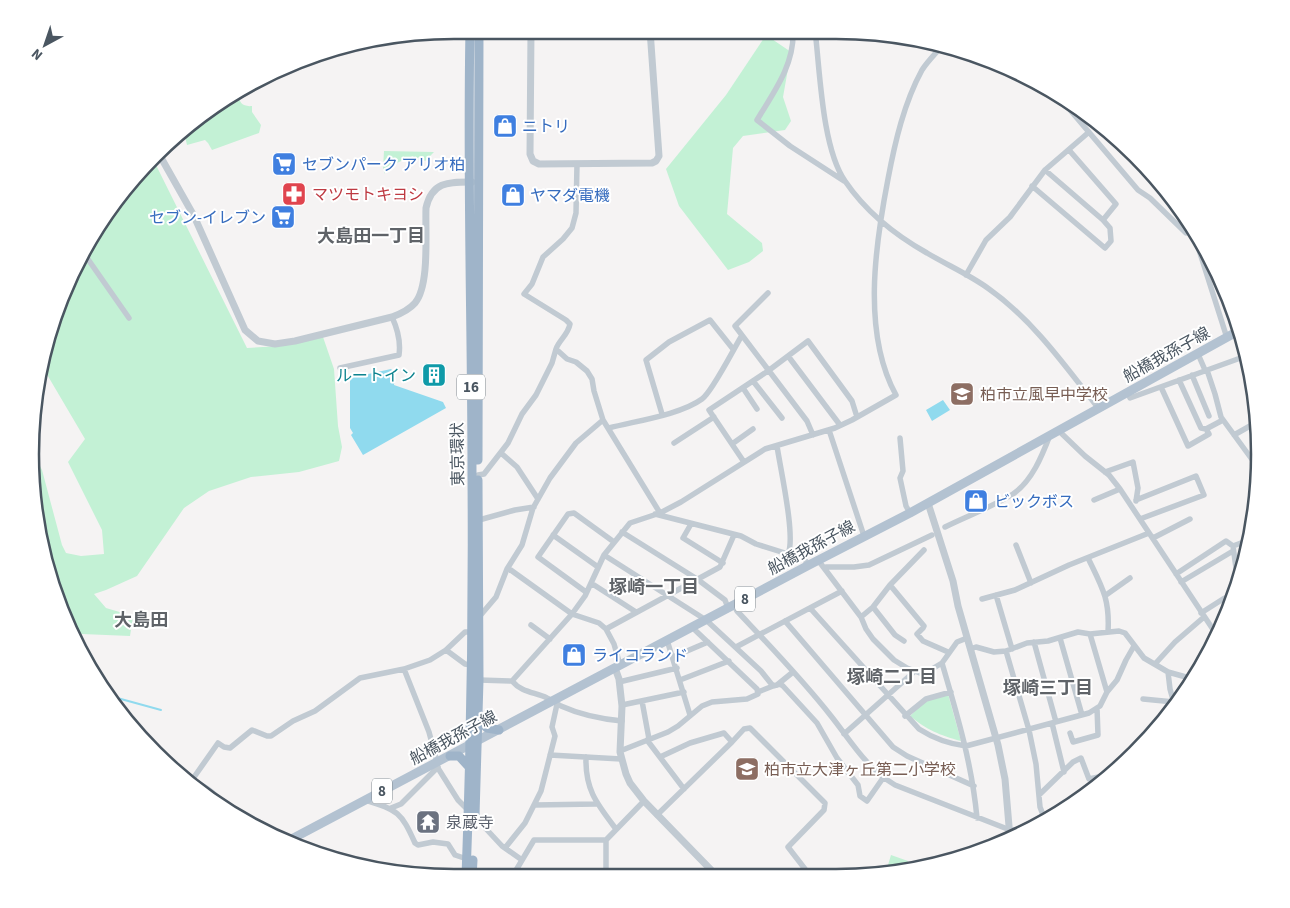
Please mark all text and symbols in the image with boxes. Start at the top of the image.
north arrow [20,20,70,70]
text: N [27,44,47,65]
shop icon: ニトリ [492,113,518,139]
place label: ニトリ [522,116,570,138]
supermarket icon: セブンパーク アリオ柏 [271,151,297,177]
place label: セブンパーク アリオ柏 [302,154,465,176]
pharmacy icon: マツモトキヨシ [281,181,307,207]
shop icon: ヤマダ電機 [500,182,526,208]
place label: マツモトキヨシ [312,184,424,206]
place label: ヤマダ電機 [530,185,610,207]
supermarket icon: セブン-イレブン [270,204,296,230]
place label: セブン-イレブン [149,207,266,229]
district label: 大島田一丁目 [317,224,425,249]
street label: 船橋我孫子線 [1119,322,1214,388]
building icon: ルートイン [421,362,447,388]
place label: ルートイン [336,365,416,387]
road number: 16 [457,374,485,400]
school or university icon: 柏市立風早中学校 [949,381,975,407]
place label: 柏市立風早中学校 [980,384,1108,406]
street label: 東京環状 [446,422,470,486]
shop icon: ビックボス [963,488,989,514]
place label: ビックボス [994,491,1074,513]
street label: 船橋我孫子線 [764,516,859,580]
district label: 塚崎一丁目 [609,575,699,600]
road number: 8 [735,586,755,612]
district label: 大島田 [114,608,168,633]
shop icon: ライコランド [561,642,587,668]
place label: ライコランド [592,645,688,667]
district label: 塚崎二丁目 [847,665,937,690]
district label: 塚崎三丁目 [1003,676,1093,701]
street label: 船橋我孫子線 [406,706,501,770]
school or university icon: 柏市立大津ヶ丘第二小学校 [734,756,760,782]
place label: 柏市立大津ヶ丘第二小学校 [764,759,956,781]
road number: 8 [372,778,392,804]
temple icon: 泉蔵寺 [415,809,441,835]
place label: 泉蔵寺 [446,812,494,834]

